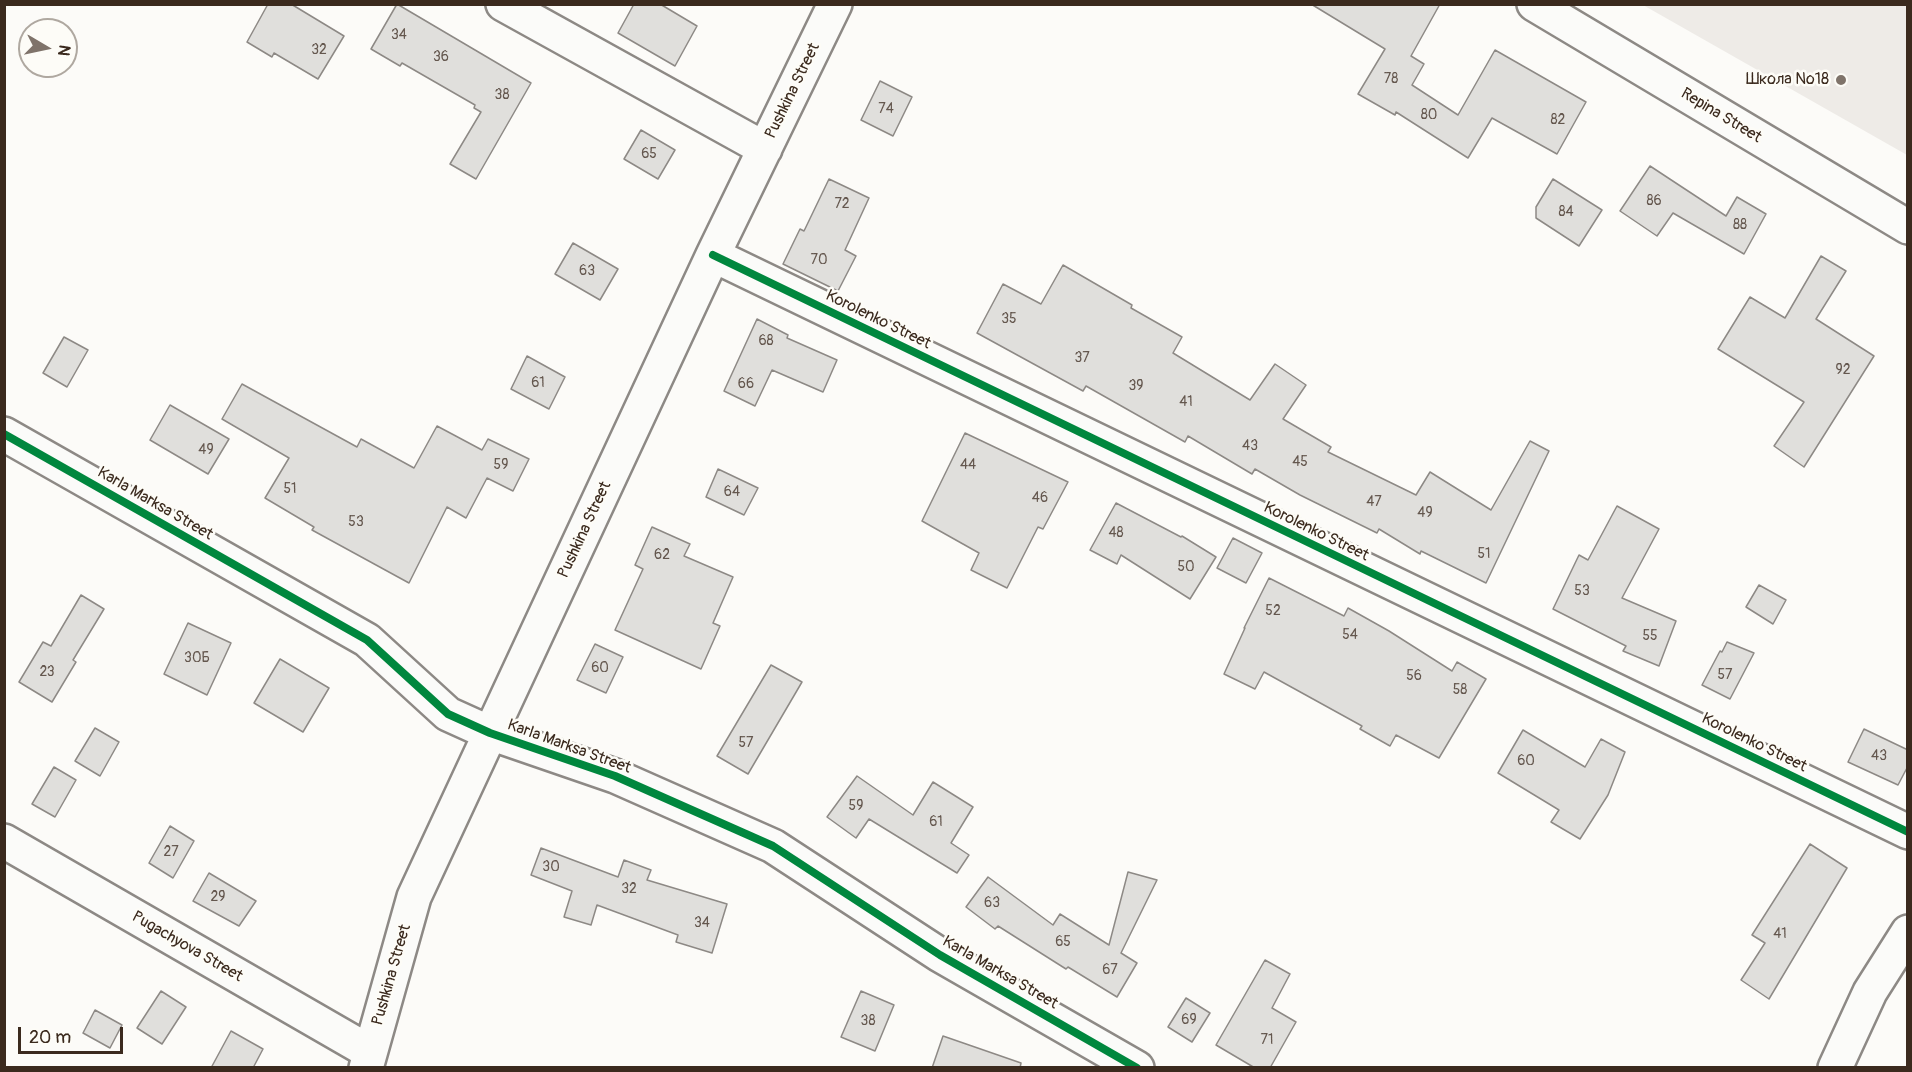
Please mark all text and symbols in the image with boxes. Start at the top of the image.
north arrow [18,18,78,78]
house number: 34 [391,27,407,43]
street label: Pushkina Street [762,40,824,142]
house number: 32 [311,42,327,58]
text: N [53,44,75,57]
house number: 36 [433,49,449,65]
place label: Школа №18 [1746,70,1829,90]
house number: 78 [1384,71,1398,87]
marker: Школа №18 [1834,73,1848,87]
street label: Repina Street [1677,84,1765,148]
house number: 38 [495,87,509,103]
house number: 74 [878,101,894,117]
house number: 80 [1421,107,1437,123]
house number: 82 [1551,112,1565,128]
house number: 65 [641,146,657,162]
house number: 86 [1646,193,1662,209]
house number: 72 [834,196,850,212]
house number: 84 [1558,204,1574,220]
house number: 88 [1733,217,1747,233]
house number: 70 [811,252,827,268]
house number: 63 [579,263,595,279]
street label: Korolenko Street [822,286,934,354]
house number: 35 [1001,311,1017,327]
house number: 68 [758,333,774,349]
house number: 37 [1074,350,1090,366]
house number: 92 [1835,362,1851,378]
house number: 61 [531,375,545,391]
house number: 66 [738,376,754,392]
house number: 39 [1128,378,1144,394]
house number: 41 [1179,394,1193,410]
house number: 43 [1242,438,1258,454]
house number: 49 [198,442,214,458]
house number: 45 [1292,454,1308,470]
house number: 59 [494,457,508,473]
house number: 44 [960,457,976,473]
street label: Karla Marksa Street [94,463,216,545]
street label: Pushkina Street [554,479,616,581]
house number: 51 [283,481,297,497]
house number: 64 [724,484,740,500]
house number: 46 [1032,490,1048,506]
house number: 47 [1366,494,1382,510]
street label: Korolenko Street [1260,498,1372,566]
house number: 49 [1417,505,1433,521]
house number: 53 [348,514,364,530]
house number: 48 [1108,525,1124,541]
house number: 51 [1477,546,1491,562]
house number: 62 [654,547,670,563]
house number: 50 [1177,559,1195,575]
house number: 53 [1574,583,1590,599]
house number: 52 [1265,603,1281,619]
house number: 54 [1342,627,1358,643]
house number: 55 [1642,628,1658,644]
house number: 30Б [184,650,210,666]
house number: 60 [591,660,609,676]
house number: 23 [39,664,55,680]
house number: 57 [1718,667,1732,683]
house number: 56 [1406,668,1422,684]
house number: 58 [1453,682,1467,698]
street label: Korolenko Street [1698,709,1810,777]
street label: Karla Marksa Street [504,716,634,778]
house number: 57 [739,735,753,751]
house number: 43 [1871,748,1887,764]
house number: 60 [1517,753,1535,769]
house number: 59 [849,798,863,814]
house number: 61 [929,814,943,830]
house number: 27 [163,844,179,860]
house number: 30 [542,859,560,875]
house number: 32 [621,881,637,897]
house number: 29 [210,889,226,905]
house number: 63 [984,895,1000,911]
street label: Pugachyova Street [128,907,246,987]
house number: 34 [694,915,710,931]
street label: Pushkina Street [368,922,416,1028]
house number: 41 [1773,926,1787,942]
street label: Karla Marksa Street [939,932,1061,1014]
house number: 65 [1055,934,1071,950]
house number: 67 [1102,962,1118,978]
house number: 69 [1181,1012,1197,1028]
house number: 38 [861,1013,875,1029]
scale bar [21,1015,126,1053]
text: 20 m [29,1026,71,1049]
house number: 71 [1261,1032,1273,1048]

